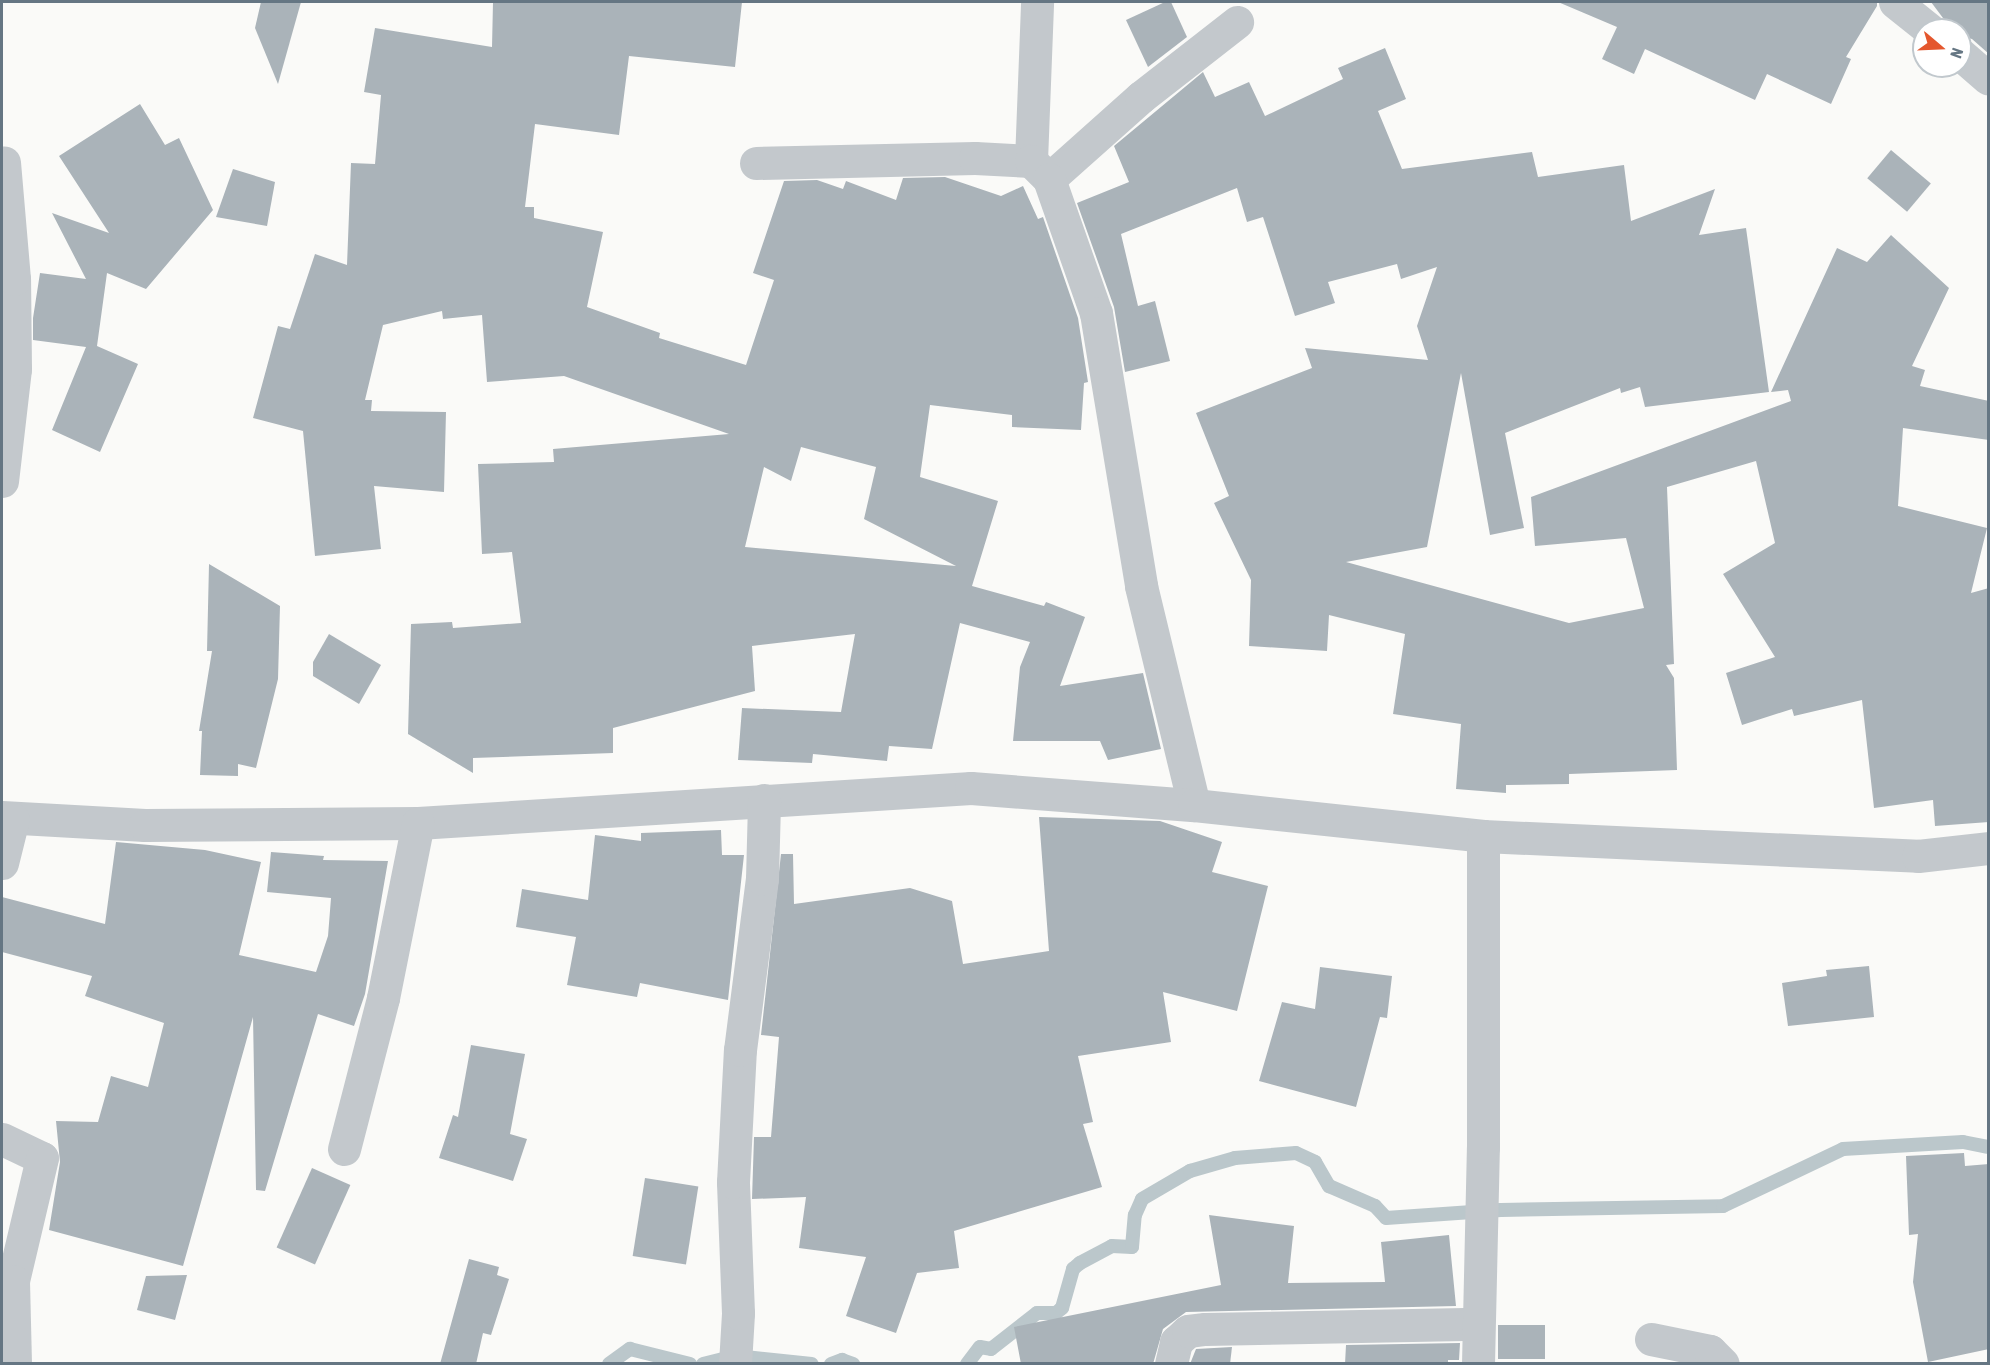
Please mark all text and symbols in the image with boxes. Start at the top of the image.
north arrow [1912,18,1972,78]
text: N [1947,46,1967,61]

